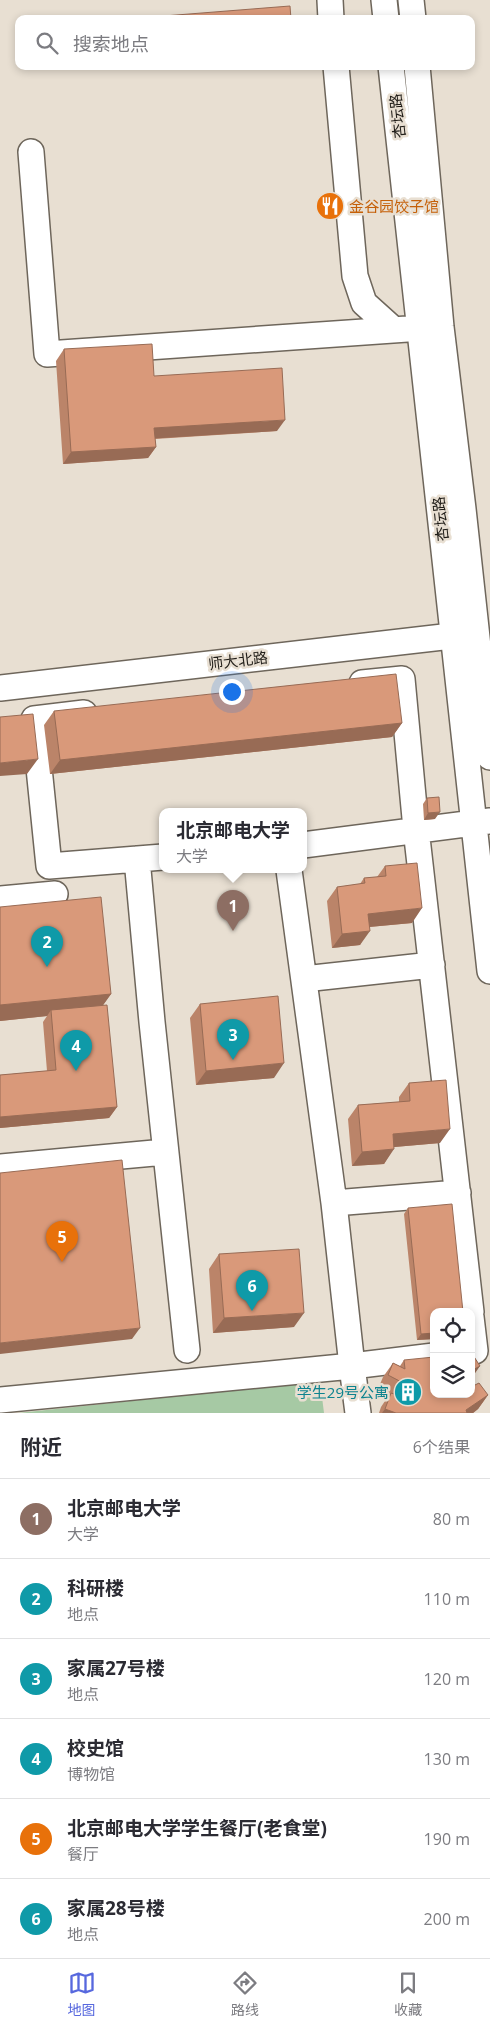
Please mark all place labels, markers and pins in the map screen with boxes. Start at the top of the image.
restaurant icon: 金谷园饺子馆 [315,191,345,221]
place label: 金谷园饺子馆 [349,196,439,216]
pin: 1 [217,890,249,931]
pin: 2 [31,926,63,967]
pin: 3 [217,1019,249,1060]
pin: 4 [60,1030,92,1071]
pin: 5 [46,1221,78,1262]
pin: 6 [236,1270,268,1311]
building icon: 学生29号公寓 [393,1377,423,1407]
place label: 学生29号公寓 [297,1382,389,1402]

